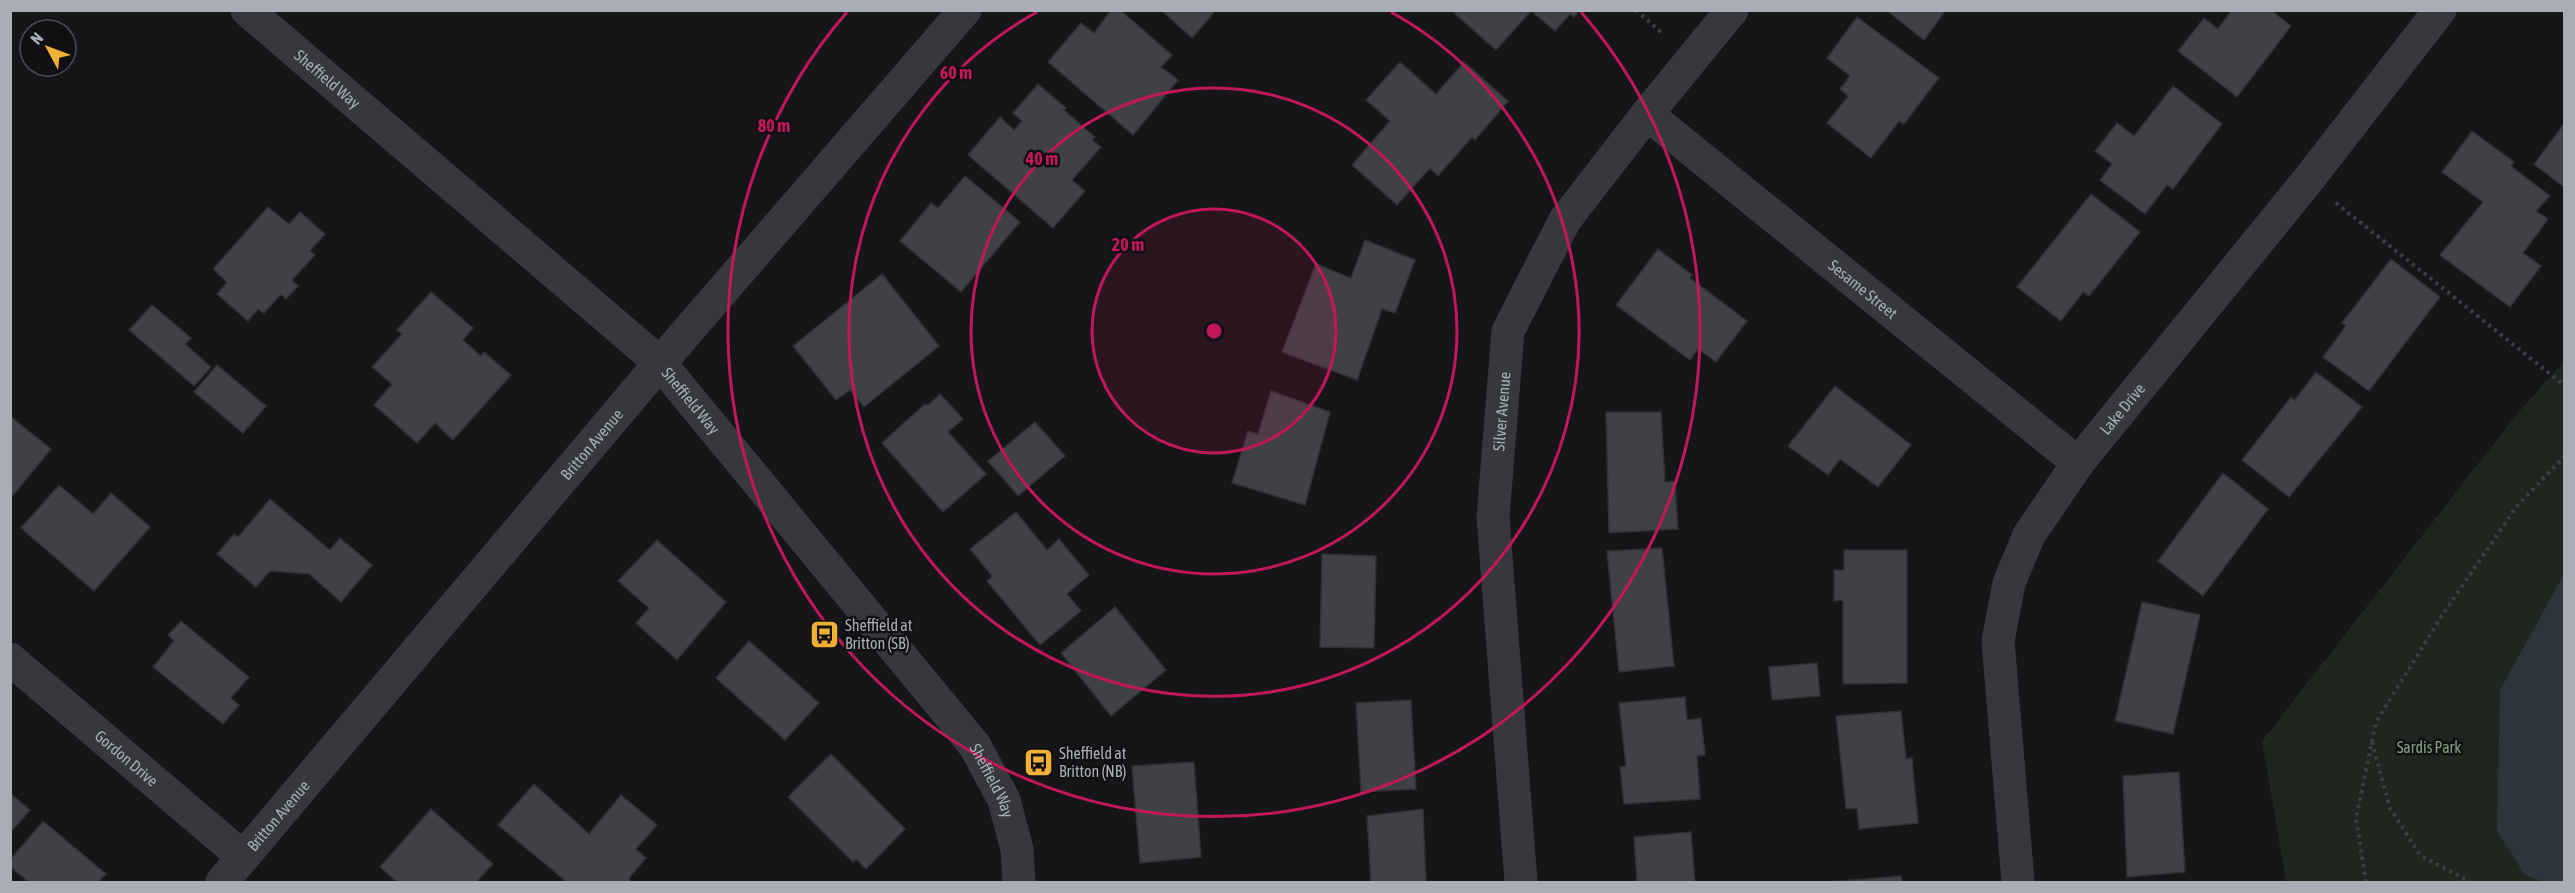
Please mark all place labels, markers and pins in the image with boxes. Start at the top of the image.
centre of rings [1204,321,1224,341]
place label: Sheffield at Britton (SB) [845,616,913,653]
bus stop icon: Sheffield at Britton (SB) [808,618,840,650]
place label: Sheffield at Britton (NB) [1059,744,1127,781]
bus stop icon: Sheffield at Britton (NB) [1022,746,1054,778]

